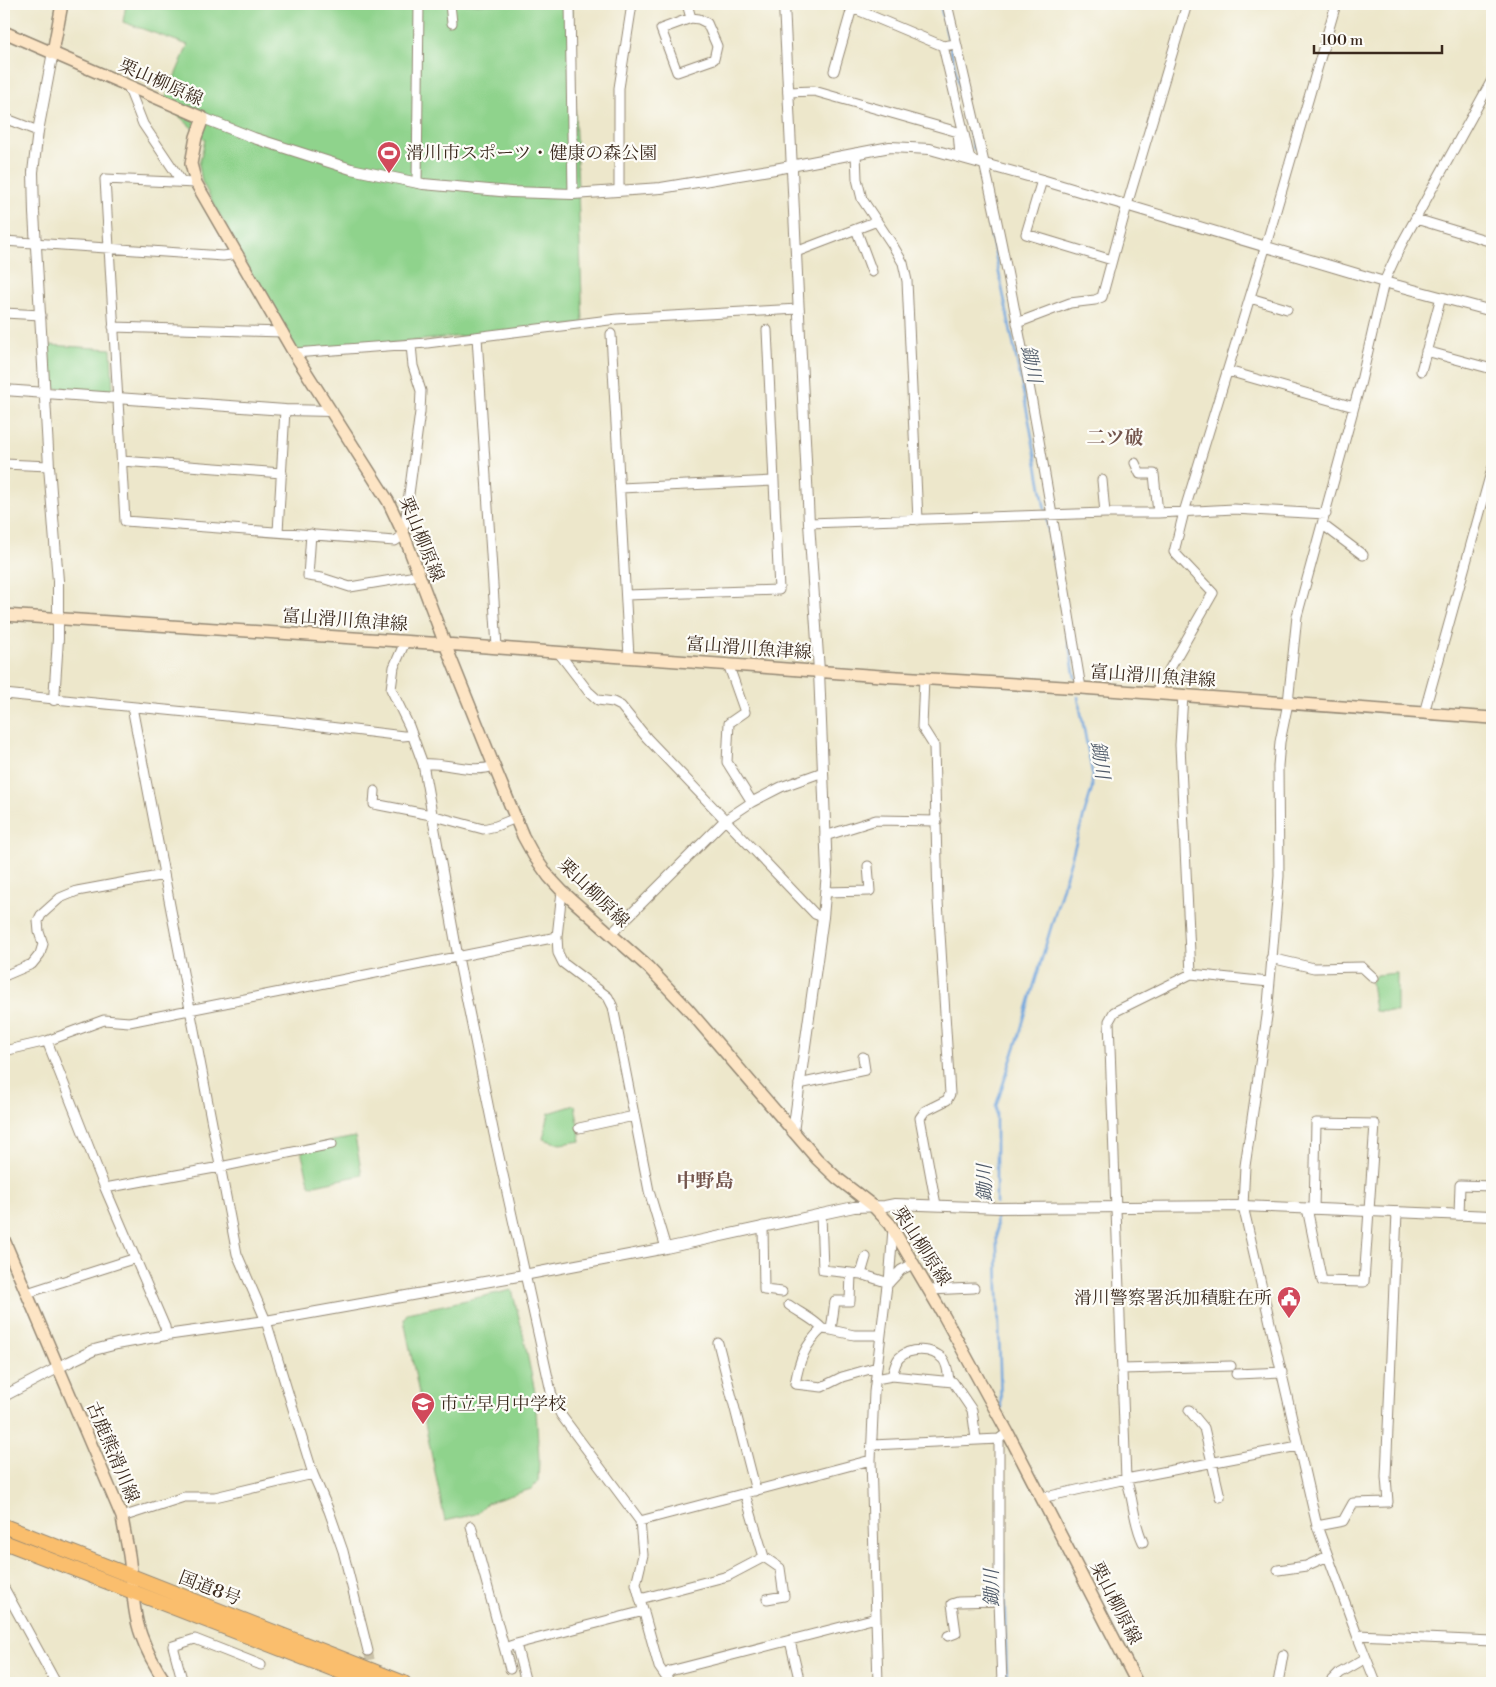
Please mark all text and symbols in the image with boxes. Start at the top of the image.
scale bar [1314,22,1441,54]
text: 100 m [1321,31,1363,50]
street label: 栗山柳原線 [115,54,207,111]
sports icon: 滑川市スポーツ・健康の森公園 [376,140,402,174]
place label: 滑川市スポーツ・健康の森公園 [406,142,657,165]
water label: 鋤川 [1016,343,1047,387]
district label: 二ツ破 [1086,426,1144,450]
street label: 栗山柳原線 [394,493,449,585]
street label: 富山滑川魚津線 [281,605,409,636]
street label: 富山滑川魚津線 [685,633,813,664]
street label: 富山滑川魚津線 [1089,661,1217,692]
water label: 鋤川 [1085,740,1115,783]
street label: 栗山柳原線 [553,854,634,933]
water label: 鋤川 [973,1162,997,1202]
district label: 中野島 [676,1169,734,1193]
street label: 栗山柳原線 [887,1202,956,1290]
public building icon: 滑川警察署浜加積駐在所 [1276,1285,1302,1319]
place label: 滑川警察署浜加積駐在所 [1074,1287,1272,1310]
school or university icon: 市立早月中学校 [410,1391,436,1425]
place label: 市立早月中学校 [440,1393,566,1416]
street label: 古鹿熊滑川線 [81,1398,144,1506]
street label: 栗山柳原線 [1085,1558,1146,1649]
street label: 国道8号 [175,1566,244,1611]
water label: 鋤川 [980,1567,1004,1607]

